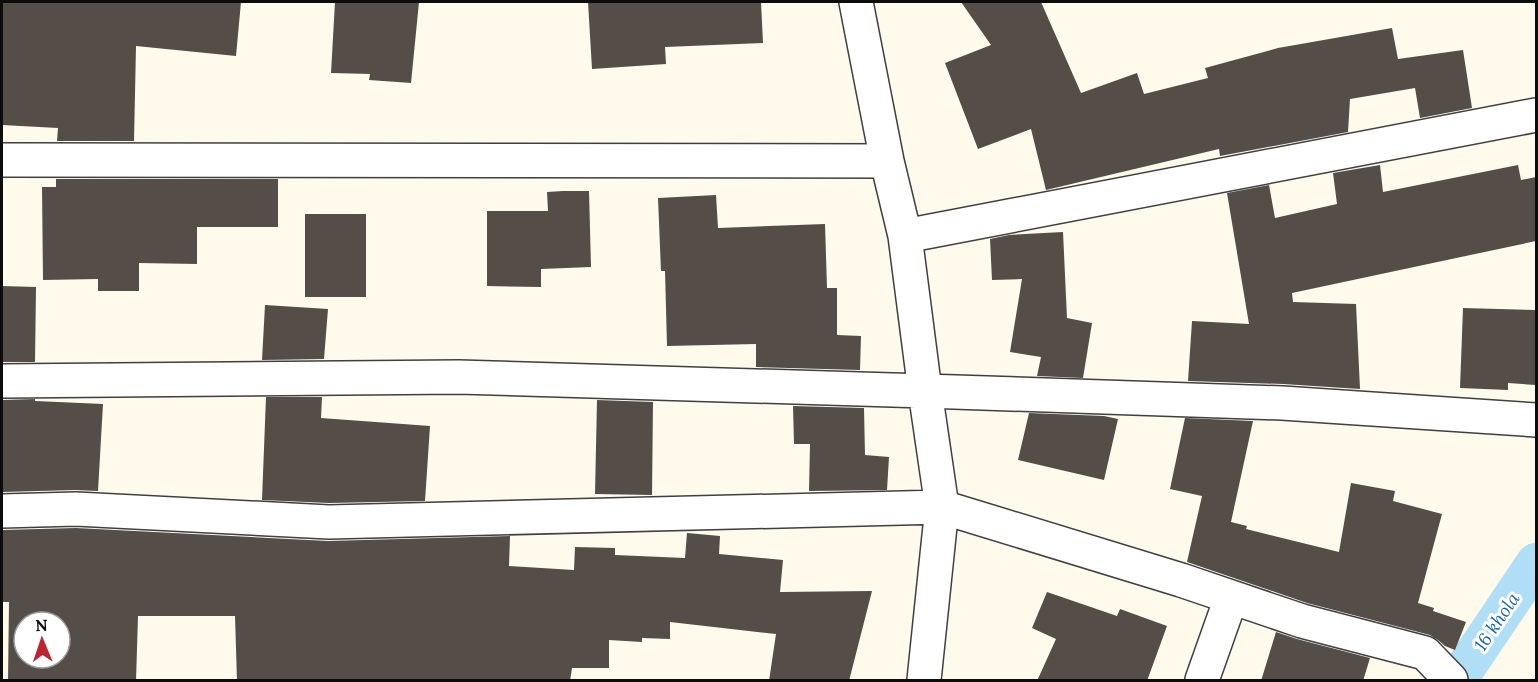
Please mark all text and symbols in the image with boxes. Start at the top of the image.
water label: 16 khola [1469,588,1524,655]
north arrow [12,610,72,670]
text: N [35,615,48,635]

